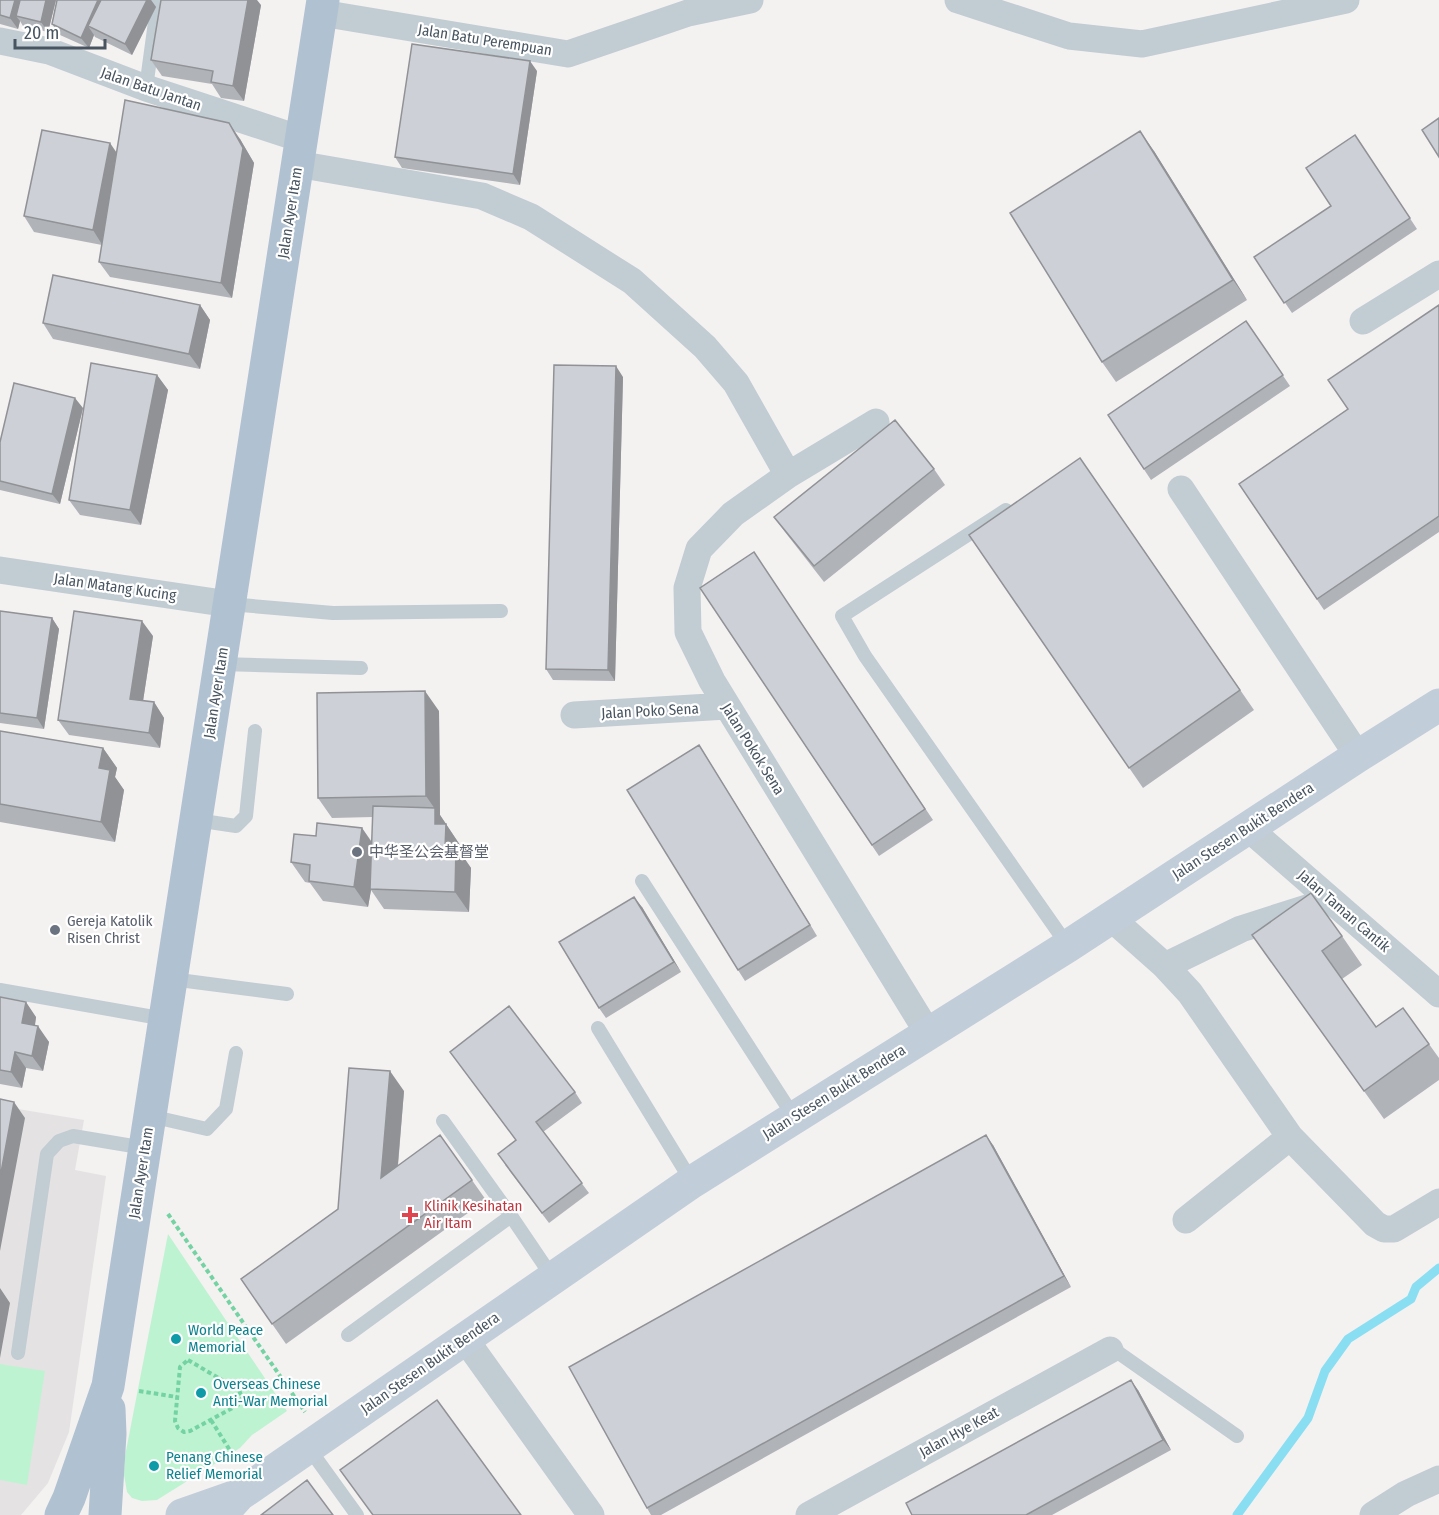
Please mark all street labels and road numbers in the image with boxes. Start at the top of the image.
street label: Jalan Batu Perempuan [417,21,553,59]
street label: Jalan Batu Jantan [98,63,204,115]
street label: Jalan Ayer Itam [274,166,306,260]
street label: Jalan Matang Kucing [53,570,177,604]
street label: Jalan Ayer Itam [200,646,232,740]
street label: Jalan Poko Sena [601,699,699,723]
street label: Jalan Pokok Sena [718,700,788,798]
street label: Jalan Stesen Bukit Bendera [1169,778,1317,884]
street label: Jalan Taman Cantik [1294,866,1394,956]
street label: Jalan Stesen Bukit Bendera [759,1041,909,1143]
street label: Jalan Ayer Itam [125,1126,157,1220]
street label: Jalan Stesen Bukit Bendera [357,1308,503,1418]
street label: Jalan Hye Keat [916,1403,1002,1461]

